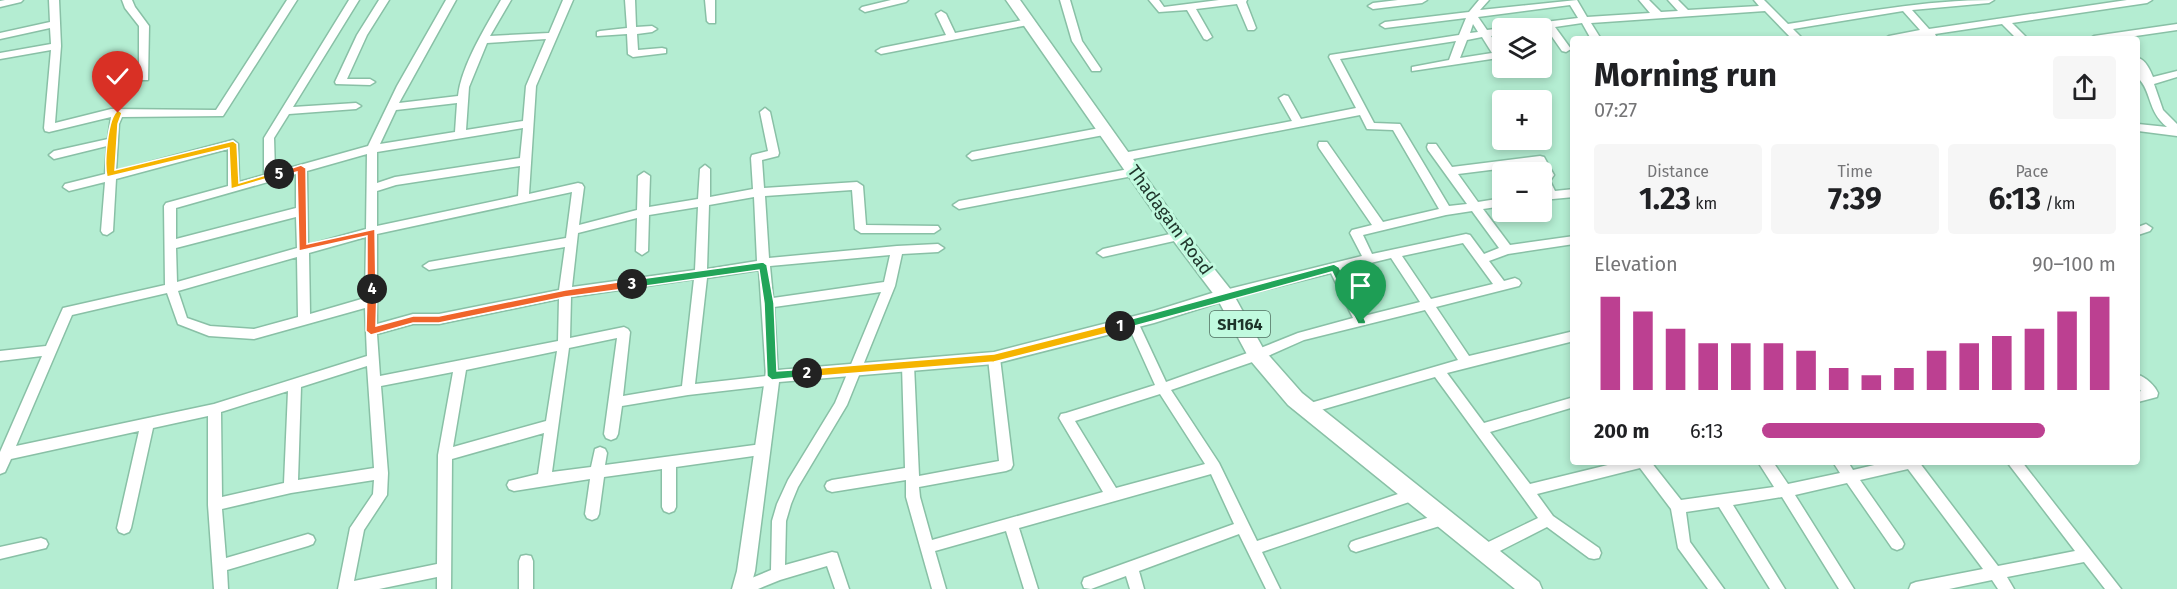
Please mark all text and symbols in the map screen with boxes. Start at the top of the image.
map controls [1492,18,1552,222]
button: layers [1492,18,1552,78]
pin [92,51,143,113]
text: Morning run [1594,55,1777,95]
button: share [2053,56,2116,119]
icon: check [101,60,134,93]
button: + [1492,90,1552,150]
text: 07:27 [1594,98,1637,122]
pin: 5 [264,159,294,189]
street label: Thadagam Road [1123,161,1217,279]
button: − [1492,162,1552,222]
text: Distance [1647,162,1709,181]
text: Time [1837,162,1873,181]
text: Pace [2015,162,2049,181]
text: 5 [275,164,283,183]
text: 1.23 [1639,181,1691,217]
text: 7:39 [1828,181,1882,217]
text: 6:13 [1988,181,2041,217]
text: km [1691,194,1717,213]
text: /km [2041,194,2076,213]
text: Elevation [1594,252,1678,276]
text: 90–100 m [2032,252,2116,276]
pin [1335,260,1386,322]
pin: 3 [617,269,647,299]
icon: arrive [1344,269,1377,302]
pin: 4 [357,274,387,304]
text: 3 [628,274,636,293]
text: 4 [367,279,377,298]
pin: 1 [1105,311,1135,341]
road number: SH164 [1210,311,1270,337]
text: 1 [1116,316,1124,335]
pin: 2 [792,358,822,388]
text: 2 [803,363,811,382]
text: 200 m [1594,419,1649,443]
text: 6:13 [1690,419,1723,443]

